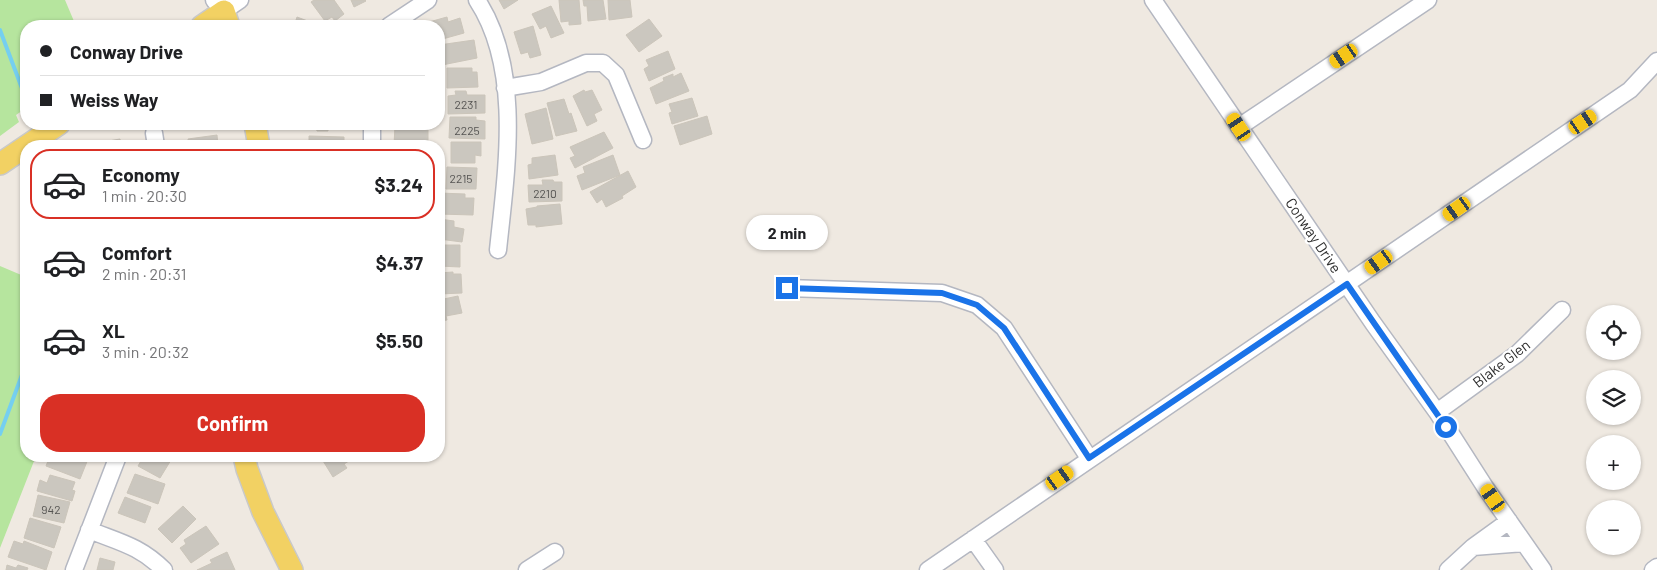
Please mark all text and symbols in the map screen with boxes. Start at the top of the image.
text: Conway Drive [70,40,183,63]
car [1327,41,1360,71]
text: Weiss Way [70,88,158,111]
house number: 2231 [454,97,478,111]
car [1566,107,1599,137]
car [1224,110,1253,144]
house number: 2225 [454,123,480,137]
icon: car [42,162,87,207]
text: Economy [102,163,180,186]
house number: 2215 [449,171,473,185]
text: $3.24 [375,173,423,196]
text: 1 min · 20:30 [102,186,187,205]
house number: 2210 [533,186,557,200]
street label: Conway Drive [1282,194,1346,276]
car [1440,194,1473,224]
callout: 2 min [746,216,828,250]
text: 2 min [768,223,806,242]
icon: car [42,240,87,285]
text: Comfort [102,241,172,264]
car [1362,247,1395,277]
text: $4.37 [376,251,423,274]
text: 2 min · 20:31 [102,264,186,283]
route end [776,277,798,299]
map controls [1586,305,1641,555]
button: locate [1586,305,1641,360]
icon: car [42,318,87,363]
text: XL [102,319,125,342]
text: $5.50 [376,329,423,352]
street label: Blake Glen [1469,335,1533,391]
text: 3 min · 20:32 [102,342,189,361]
button: layers [1586,370,1641,425]
button: Confirm [40,394,425,452]
route start [1435,416,1457,438]
button: + [1586,435,1641,490]
car [1043,463,1076,493]
car [1478,481,1507,515]
button: − [1586,500,1641,555]
house number: 942 [41,502,61,516]

